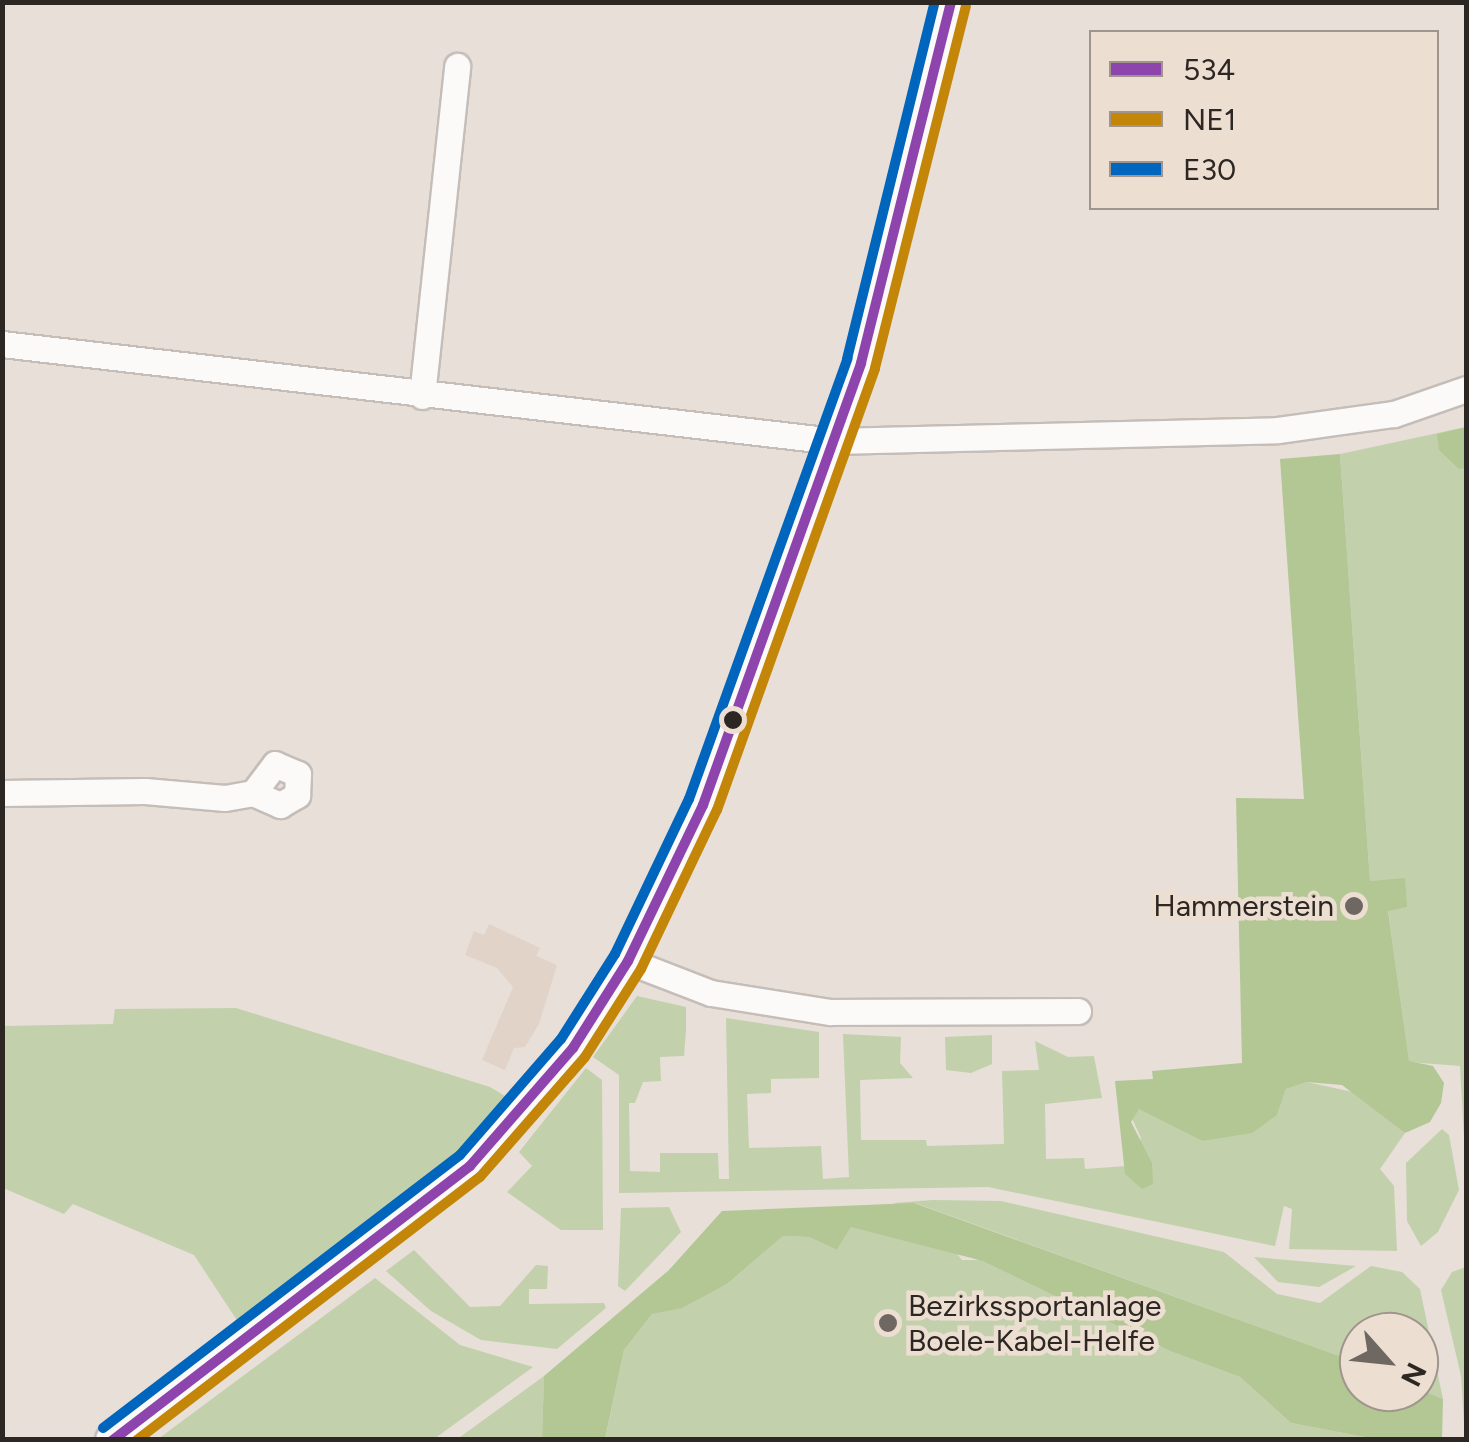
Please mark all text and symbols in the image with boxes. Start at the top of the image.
legend [1089,30,1439,210]
text: 534 [1183,51,1235,88]
text: NE1 [1183,101,1236,138]
text: E30 [1183,151,1236,188]
unlabelled marker [723,710,743,730]
place label: Hammerstein [1153,888,1334,924]
marker: Hammerstein [1343,895,1365,917]
place label: Bezirkssportanlage Boele-Kabel-Helfe [908,1288,1162,1358]
marker: Bezirkssportanlage Boele-Kabel-Helfe [877,1312,899,1334]
north arrow [1339,1312,1439,1412]
text: N [1394,1357,1434,1392]

